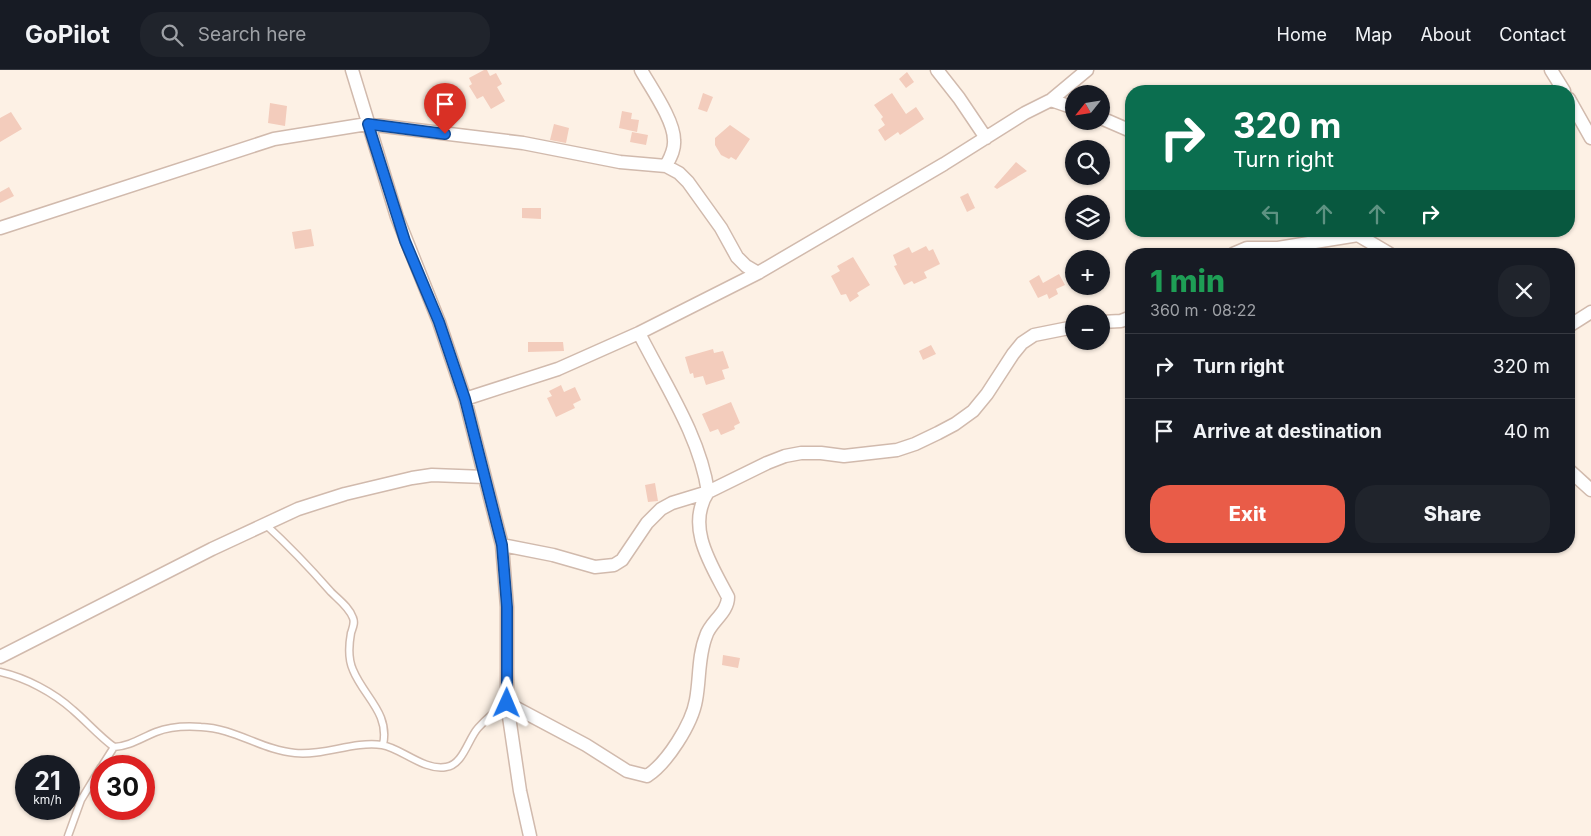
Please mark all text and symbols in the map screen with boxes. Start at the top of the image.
search box [140,12,490,57]
text: GoPilot [25,20,110,49]
icon: search [158,21,186,49]
text: Search here [198,23,306,46]
text: Home [1277,24,1327,45]
text: Map [1355,24,1392,45]
text: About [1420,24,1471,45]
text: Contact [1499,24,1566,45]
pin [424,83,466,134]
north arrow [1065,85,1110,130]
map controls [1065,85,1110,350]
icon: arrive [431,90,459,118]
text: 320 m [1233,104,1341,146]
icon: right [1150,105,1215,170]
button: search [1065,140,1110,185]
text: Turn right [1233,146,1334,172]
button: layers [1065,195,1110,240]
icon: left [1257,200,1285,228]
icon: ahead [1310,200,1338,228]
icon: ahead [1363,200,1391,228]
icon: right [1416,200,1444,228]
button: + [1065,250,1110,295]
text: 1 min [1150,263,1225,299]
button: close [1498,265,1550,317]
text: 360 m · 08:22 [1150,300,1256,320]
button: − [1065,305,1110,350]
icon: right [1150,352,1178,380]
text: Turn right [1193,355,1284,378]
text: 320 m [1493,355,1550,378]
icon: arrive [1150,417,1178,445]
text: Arrive at destination [1193,420,1382,443]
text: 40 m [1504,420,1550,443]
button: Exit [1150,485,1345,543]
button: Share [1355,485,1550,543]
position arrow [480,676,532,728]
speed limit sign: 30 [90,755,155,820]
text: 21 [34,766,61,796]
text: km/h [33,792,62,807]

